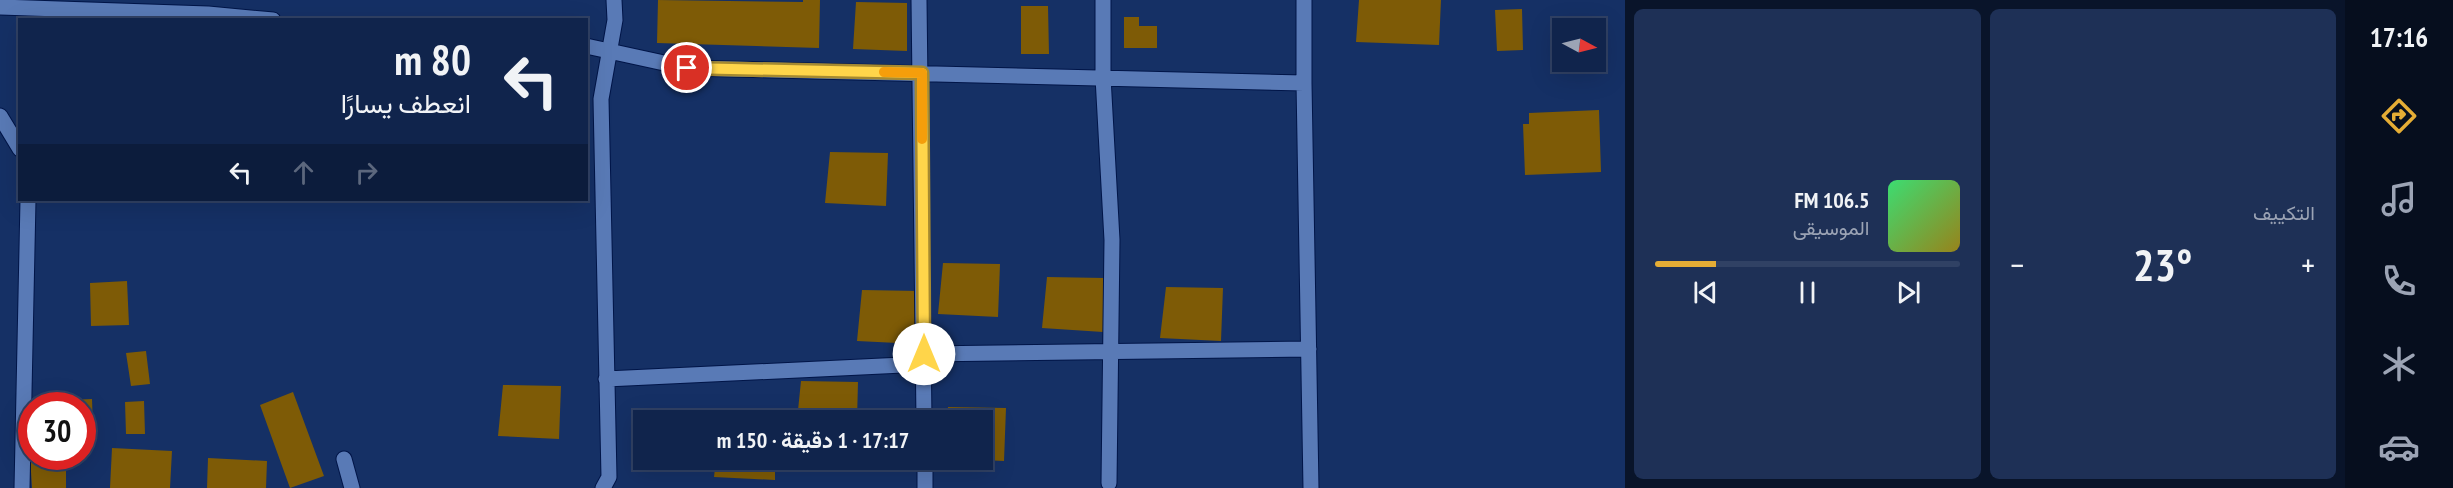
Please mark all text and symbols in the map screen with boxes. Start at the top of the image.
north arrow [1552,18,1606,72]
map controls [1552,18,1606,72]
text: 17:16 [2370,20,2428,54]
text: 80 m [394,32,471,87]
icon: left [492,42,570,120]
pin [661,42,712,93]
icon: arrive [670,51,703,84]
text: انعطف يسارًا [341,86,471,120]
icon: directions [2378,95,2420,137]
icon: left [224,156,257,189]
icon: ahead [287,156,320,189]
icon: right [350,156,383,189]
icon: music [2378,178,2420,220]
text: 106.5 FM [1794,186,1870,214]
text: التكييف [2253,200,2315,226]
text: الموسيقى [1793,215,1870,241]
text: 23° [2133,235,2192,293]
text: − [2011,243,2024,286]
text: + [2301,243,2315,286]
icon: phone [2378,260,2420,302]
icon: previous [1689,276,1722,309]
icon: pause [1791,276,1824,309]
icon: next [1892,276,1925,309]
position arrow [892,322,956,386]
icon: climate [2378,343,2420,385]
speed limit sign: 30 [18,392,96,470]
text: 17:17 · 1 دقيقة · 150 m [717,426,909,454]
icon: car [2378,426,2420,468]

